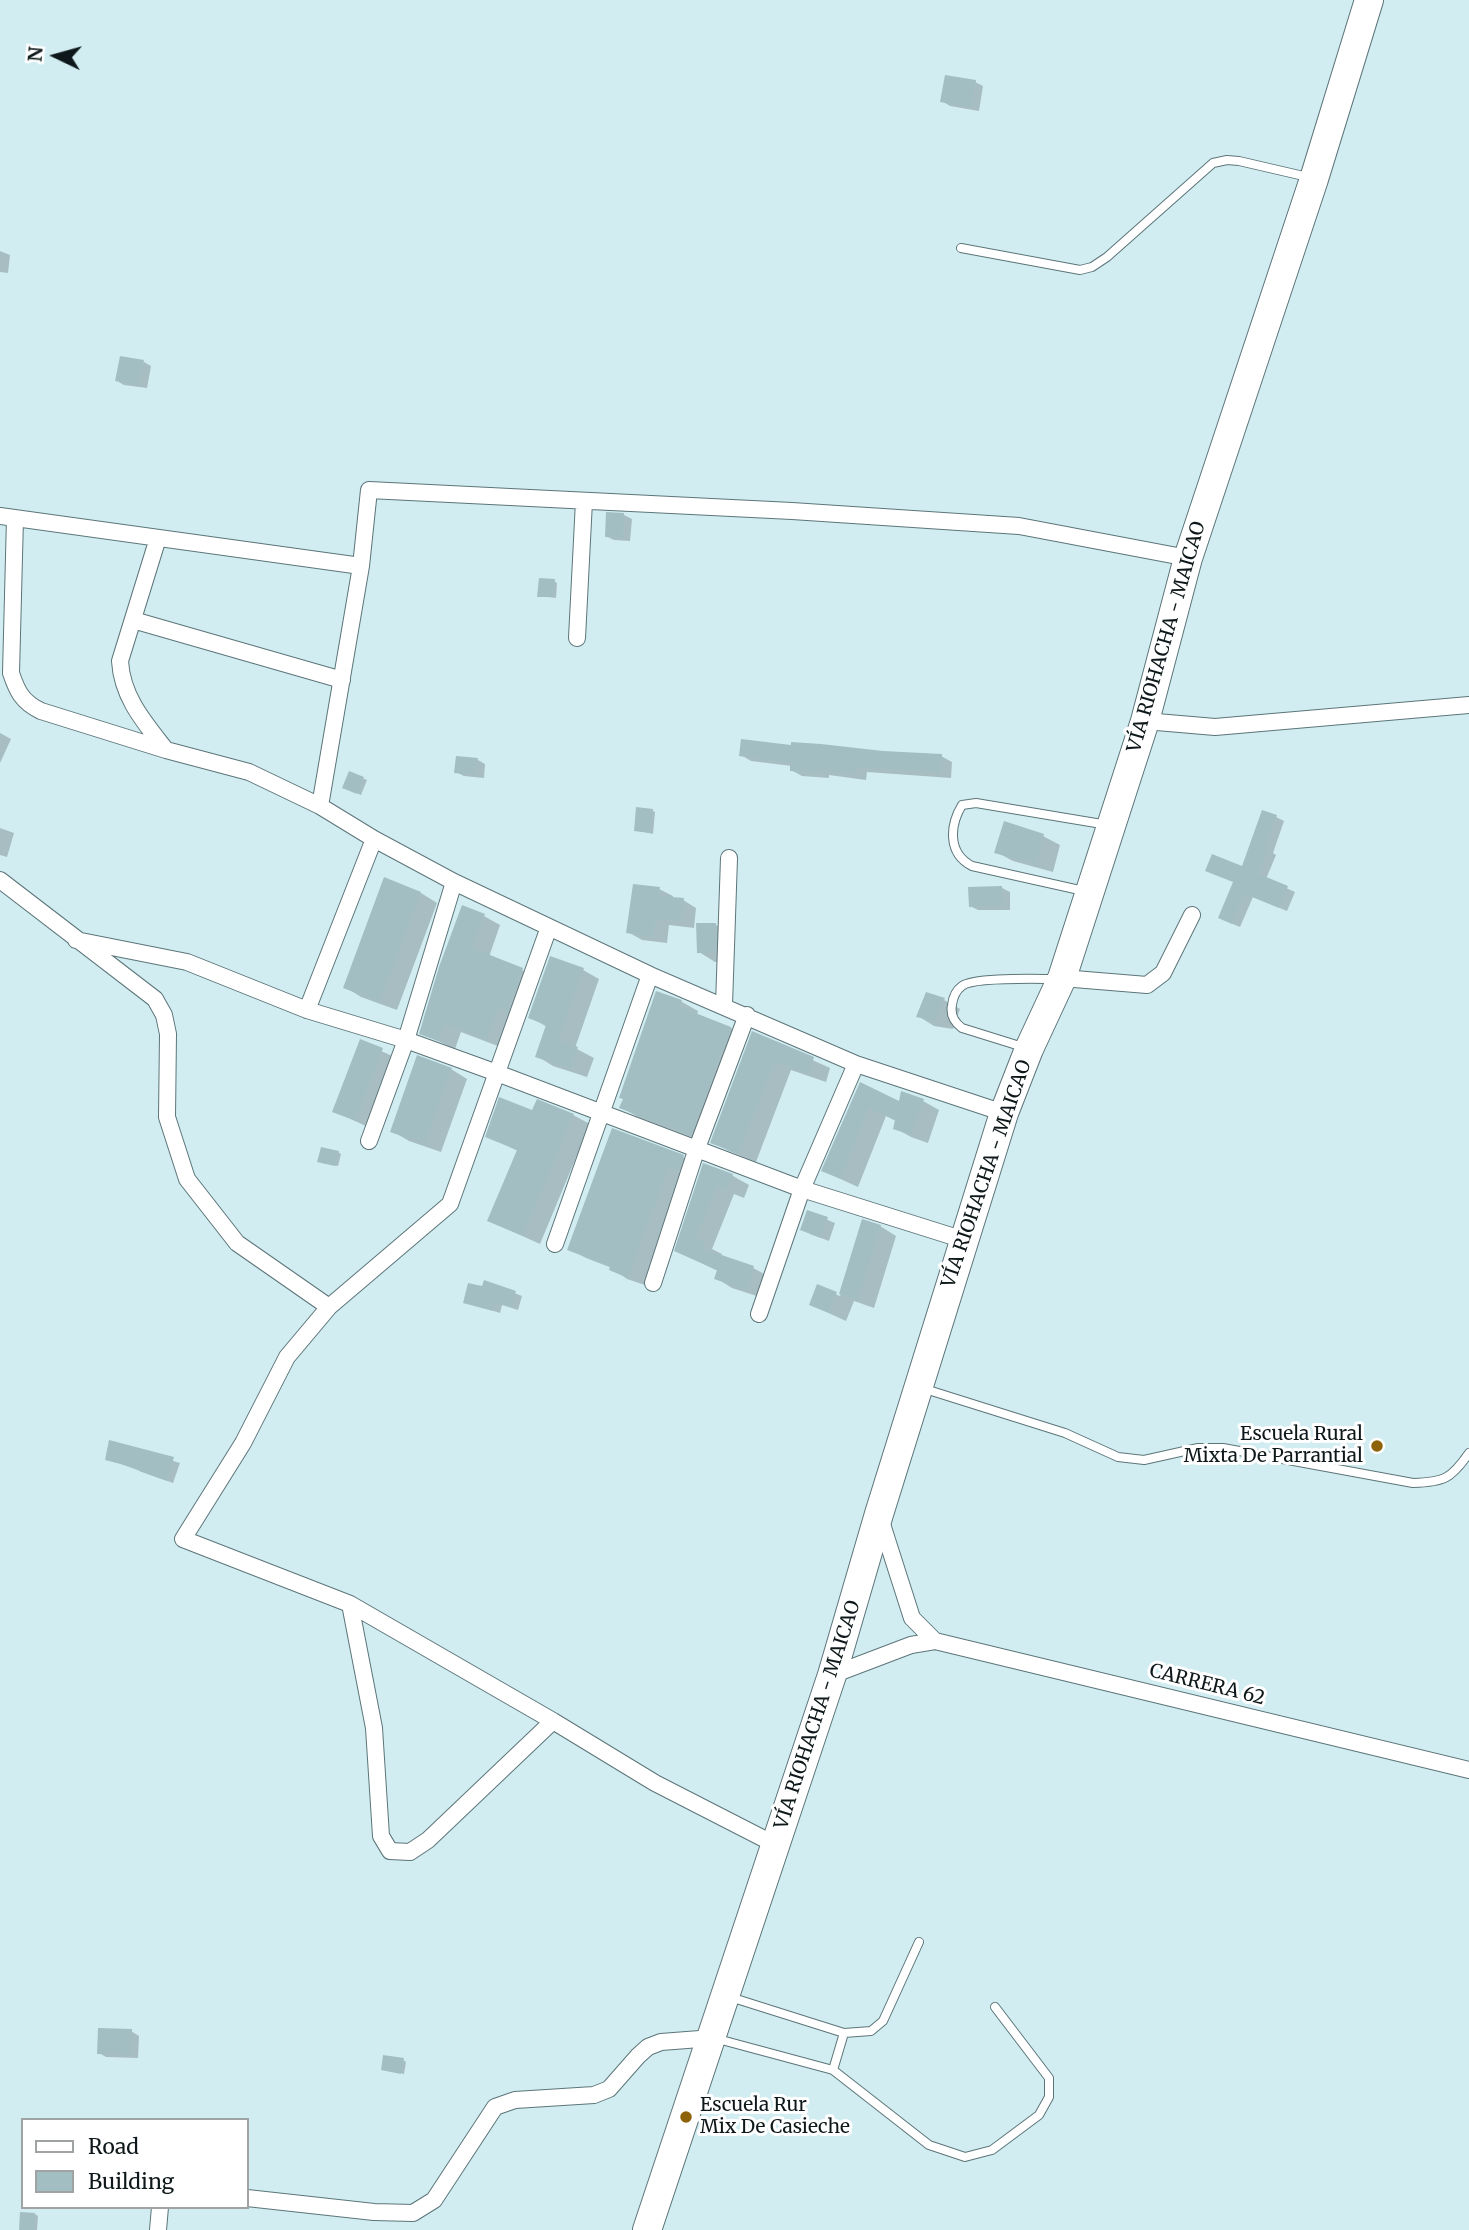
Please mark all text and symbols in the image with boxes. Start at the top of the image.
north arrow [21,21,91,91]
text: N [22,46,48,63]
street label: VÍA RIOHACHA - MAICAO [1123,519,1211,755]
street label: VÍA RIOHACHA - MAICAO [937,1057,1037,1291]
place label: Escuela Rural Mixta De Parrantial [1184,1424,1363,1468]
marker: Escuela Rural Mixta De Parrantial [1369,1438,1385,1454]
street label: VÍA RIOHACHA - MAICAO [770,1598,866,1832]
street label: CARRERA 62 [1147,1660,1267,1710]
place label: Escuela Rur Mix De Casieche [700,2095,850,2139]
marker: Escuela Rur Mix De Casieche [678,2109,694,2125]
legend [21,2118,248,2209]
text: Road [88,2133,139,2160]
text: Building [88,2168,174,2195]

